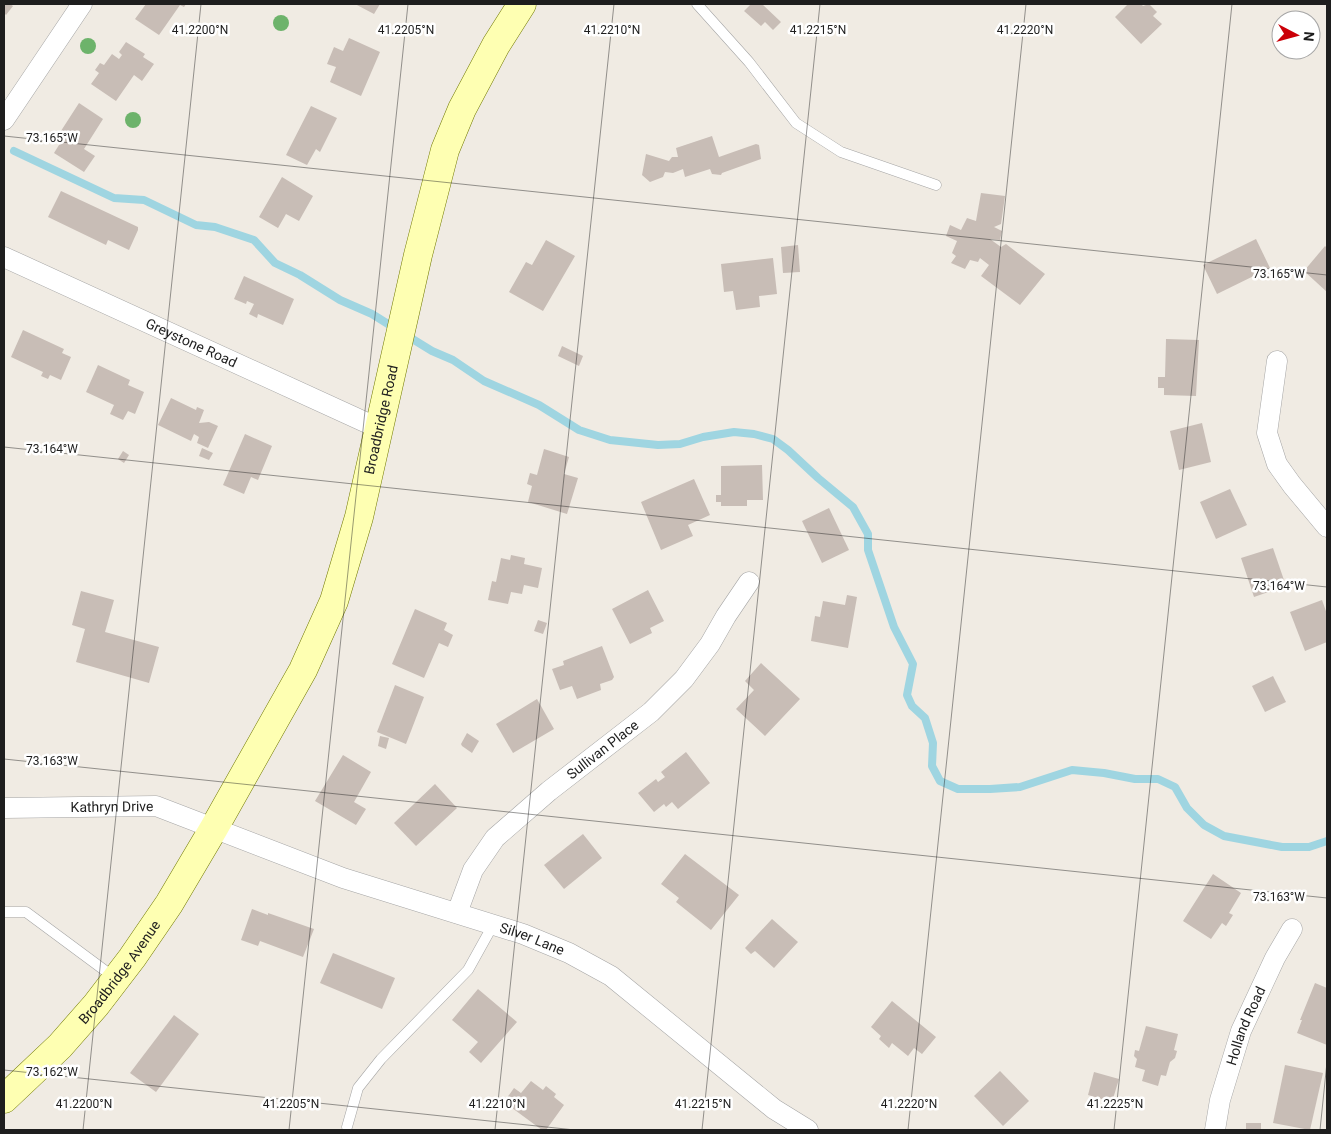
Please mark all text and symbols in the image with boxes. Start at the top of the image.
north arrow [1271,10,1321,60]
text: 41.2200°N [172,23,228,37]
text: 41.2205°N [378,23,434,37]
text: 41.2210°N [584,23,640,37]
text: 41.2215°N [790,23,846,37]
text: 41.2220°N [997,23,1053,37]
text: N [1300,31,1317,42]
text: 73.165°W [26,131,78,145]
text: 73.165°W [1253,267,1305,281]
street label: Greystone Road [143,315,240,370]
street label: Broadbridge Road [361,363,401,476]
text: 73.164°W [26,442,78,456]
text: 73.164°W [1253,579,1305,593]
street label: Sullivan Place [563,717,642,782]
text: 73.163°W [26,754,78,768]
street label: Kathryn Drive [70,798,154,815]
text: 73.163°W [1253,890,1305,904]
street label: Broadbridge Avenue [75,917,163,1027]
street label: Silver Lane [498,919,567,958]
street label: Holland Road [1223,984,1269,1067]
text: 73.162°W [26,1065,78,1079]
text: 41.2200°N [56,1097,112,1111]
text: 41.2205°N [263,1097,319,1111]
text: 41.2210°N [469,1097,525,1111]
text: 41.2215°N [675,1097,731,1111]
text: 41.2220°N [881,1097,937,1111]
text: 41.2225°N [1087,1097,1143,1111]

